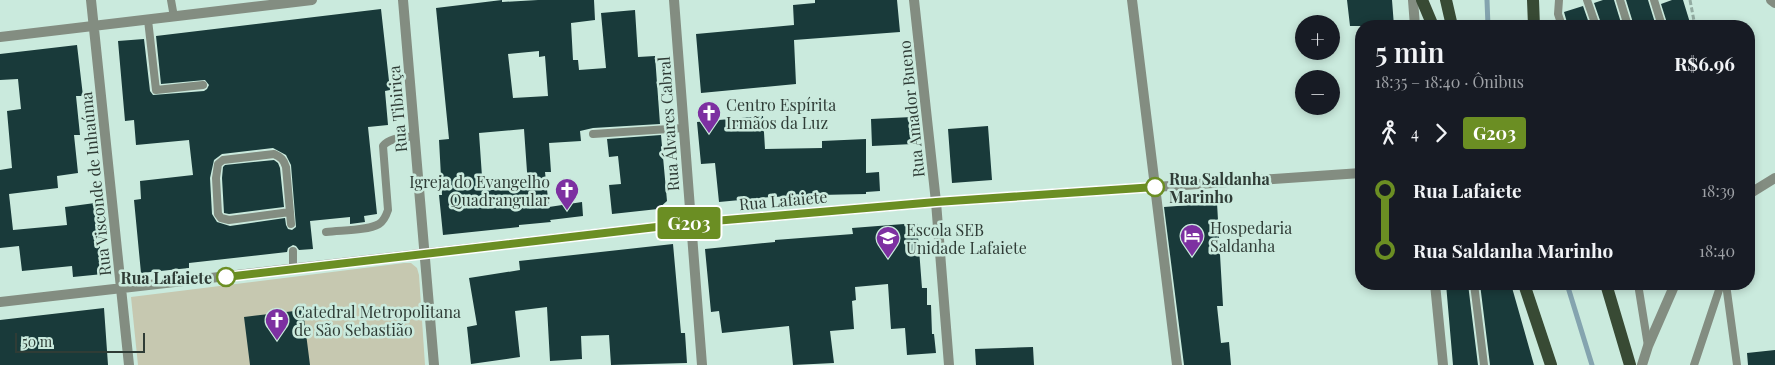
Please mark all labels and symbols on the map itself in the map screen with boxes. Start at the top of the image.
street label: Rua Amador Bueno [893,39,929,179]
street label: Rua Álvares Cabral [653,56,683,192]
street label: Rua Tibiriça [383,65,411,153]
street label: Rua Visconde de Inhaúma [75,91,115,277]
place label: Centro Espírita Irmãos da Luz [726,94,836,133]
church icon: Centro Espírita Irmãos da Luz [696,100,722,134]
place label: Rua Saldanha Marinho [1169,168,1271,207]
place label: Igreja do Evangelho Quadrangular [409,171,550,210]
church icon: Igreja do Evangelho Quadrangular [554,177,580,211]
marker: Rua Saldanha Marinho [1145,177,1165,197]
street label: Rua Lafaiete [738,186,828,214]
line badge: G203 [654,207,724,239]
place label: Hospedaria Saldanha [1210,217,1292,256]
place label: Escola SEB Unidade Lafaiete [906,219,1027,258]
hotel icon: Hospedaria Saldanha [1179,223,1205,257]
school or university icon: Escola SEB Unidade Lafaiete [875,225,901,259]
place label: Rua Lafaiete [121,267,212,288]
marker: Rua Lafaiete [216,267,236,287]
place label: Catedral Metropolitana de São Sebastião [294,301,461,340]
church icon: Catedral Metropolitana de São Sebastião [264,307,290,341]
scale bar [15,330,145,353]

